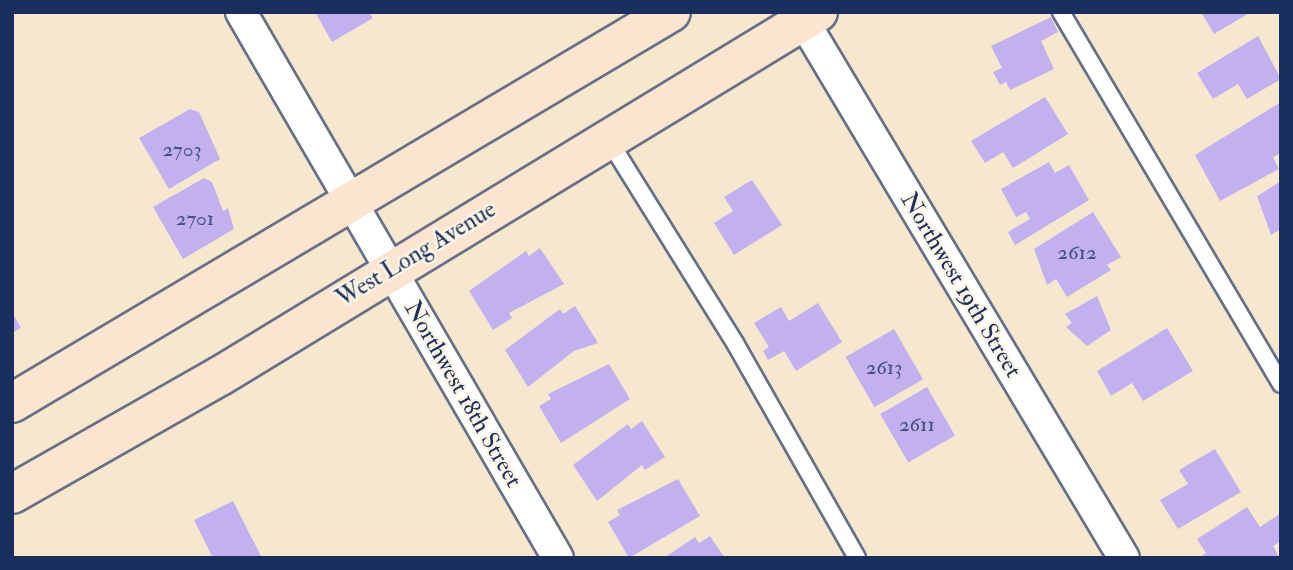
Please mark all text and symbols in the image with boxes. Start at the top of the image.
house number: 2703 [163,137,201,163]
street label: Northwest 19th Street [894,187,1028,383]
street label: West Long Avenue [331,195,501,313]
house number: 2701 [176,206,214,232]
house number: 2612 [1057,240,1097,266]
street label: Northwest 18th Street [398,296,528,492]
house number: 2613 [866,355,902,381]
house number: 2611 [899,412,935,438]

